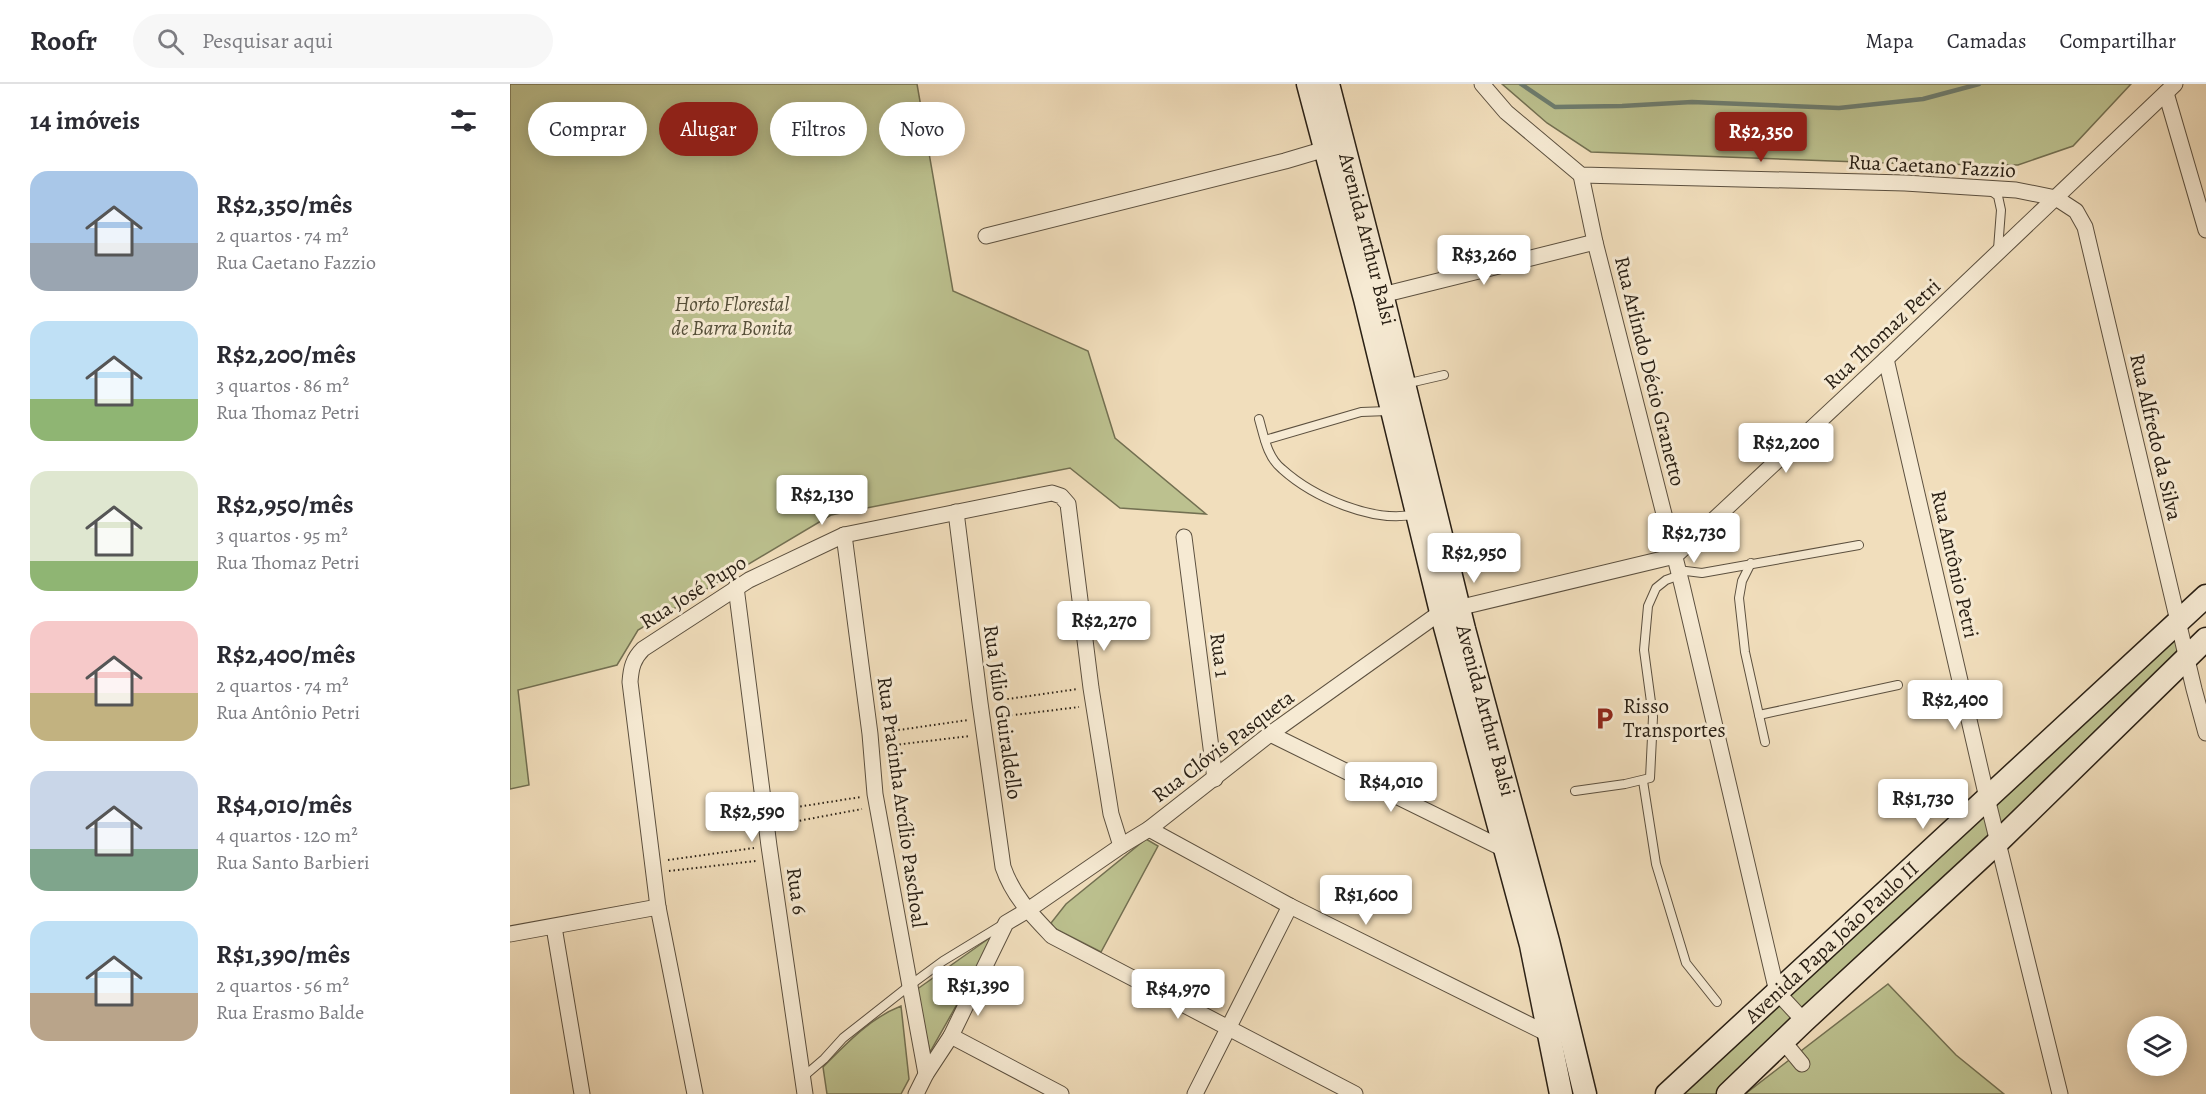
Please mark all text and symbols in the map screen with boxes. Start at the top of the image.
search box [133,14,553,68]
text: Roofr [30,22,97,60]
icon: search [154,25,187,58]
text: Pesquisar aqui [202,26,333,56]
text: Mapa [1865,27,1914,55]
text: Camadas [1947,27,2026,55]
text: Compartilhar [2059,27,2176,55]
chip: Comprar [528,102,647,156]
chip: Alugar [659,102,758,156]
chip: Filtros [770,102,867,156]
chip: Novo [879,102,965,156]
text: 14 imóveis [30,103,140,138]
icon: filters [447,104,480,137]
pin: R$2,350 [1706,112,1816,163]
text: R$2,350 [1729,118,1793,145]
street label: Rua Caetano Fazzio [1847,148,2017,184]
street label: Avenida Arthur Balsi [1332,149,1403,328]
text: R$2,350/mês [216,187,353,222]
icon: home [78,195,150,267]
text: 2 quartos · 74 m² [216,222,349,249]
pin: R$3,260 [1429,235,1539,286]
text: R$3,260 [1451,241,1517,268]
text: Rua Caetano Fazzio [216,249,376,276]
street label: Rua Arlindo Décio Granetto [1608,253,1692,489]
street label: Rua Thomaz Petri [1817,272,1947,396]
park label: Horto Florestal de Barra Bonita [671,290,793,342]
text: R$2,200/mês [216,337,356,372]
icon: home [78,345,150,417]
street label: Rua Alfredo da Silva [2123,351,2189,523]
text: 3 quartos · 86 m² [216,372,349,399]
text: Rua Thomaz Petri [216,399,360,426]
pin: R$2,200 [1731,423,1841,474]
text: R$2,200 [1753,429,1819,456]
pin: R$2,130 [767,475,877,526]
text: R$2,130 [791,481,854,508]
text: R$2,950/mês [216,487,354,522]
street label: Rua Antônio Petri [1924,487,1986,641]
icon: home [78,495,150,567]
pin: R$2,730 [1639,513,1749,564]
text: R$2,730 [1662,519,1726,546]
text: 3 quartos · 95 m² [216,522,348,549]
pin: R$2,950 [1419,533,1529,584]
text: R$2,950 [1441,539,1507,566]
street label: Rua José Pupo [634,548,752,636]
text: Rua Thomaz Petri [216,549,360,576]
pin: R$2,270 [1049,601,1159,652]
text: R$2,270 [1071,607,1137,634]
street label: Avenida Arthur Balsi [1449,621,1522,799]
street label: Rua Júlio Guiraldello [977,623,1029,801]
street label: Rua 1 [1203,631,1237,679]
text: R$2,400/mês [216,637,356,672]
icon: home [78,645,150,717]
text: 2 quartos · 74 m² [216,672,349,699]
street label: Rua Pracinha Arcílio Paschoal [871,675,933,929]
pin: R$2,400 [1900,680,2010,731]
street label: Rua Clóvis Pasqueta [1146,683,1300,809]
text: R$2,400 [1922,686,1988,713]
place label: Risso Transportes [1623,692,1726,744]
text: Rua Antônio Petri [216,699,360,726]
parking icon: Risso Transportes [1592,705,1618,731]
pin: R$4,010 [1336,762,1446,813]
text: R$4,010 [1359,768,1423,795]
pin: R$1,730 [1868,779,1978,830]
text: R$1,730 [1892,785,1954,812]
text: R$4,010/mês [216,787,352,822]
pin: R$2,590 [697,792,807,843]
icon: home [78,795,150,867]
text: R$2,590 [719,798,785,825]
text: 4 quartos · 120 m² [216,822,358,849]
text: Rua Santo Barbieri [216,849,370,876]
street label: Avenida Papa João Paulo II [1738,855,1924,1030]
street label: Rua 6 [780,866,814,917]
pin: R$1,600 [1311,875,1421,926]
text: R$1,600 [1334,881,1398,908]
text: R$1,390/mês [216,937,350,972]
icon: home [78,945,150,1017]
pin: R$1,390 [923,966,1033,1017]
pin: R$4,970 [1123,969,1233,1020]
text: 2 quartos · 56 m² [216,972,349,999]
text: R$1,390 [947,972,1009,999]
text: R$4,970 [1146,975,1210,1002]
text: Rua Erasmo Balde [216,999,364,1026]
map controls [2127,1016,2187,1076]
button: layers [2127,1016,2187,1076]

